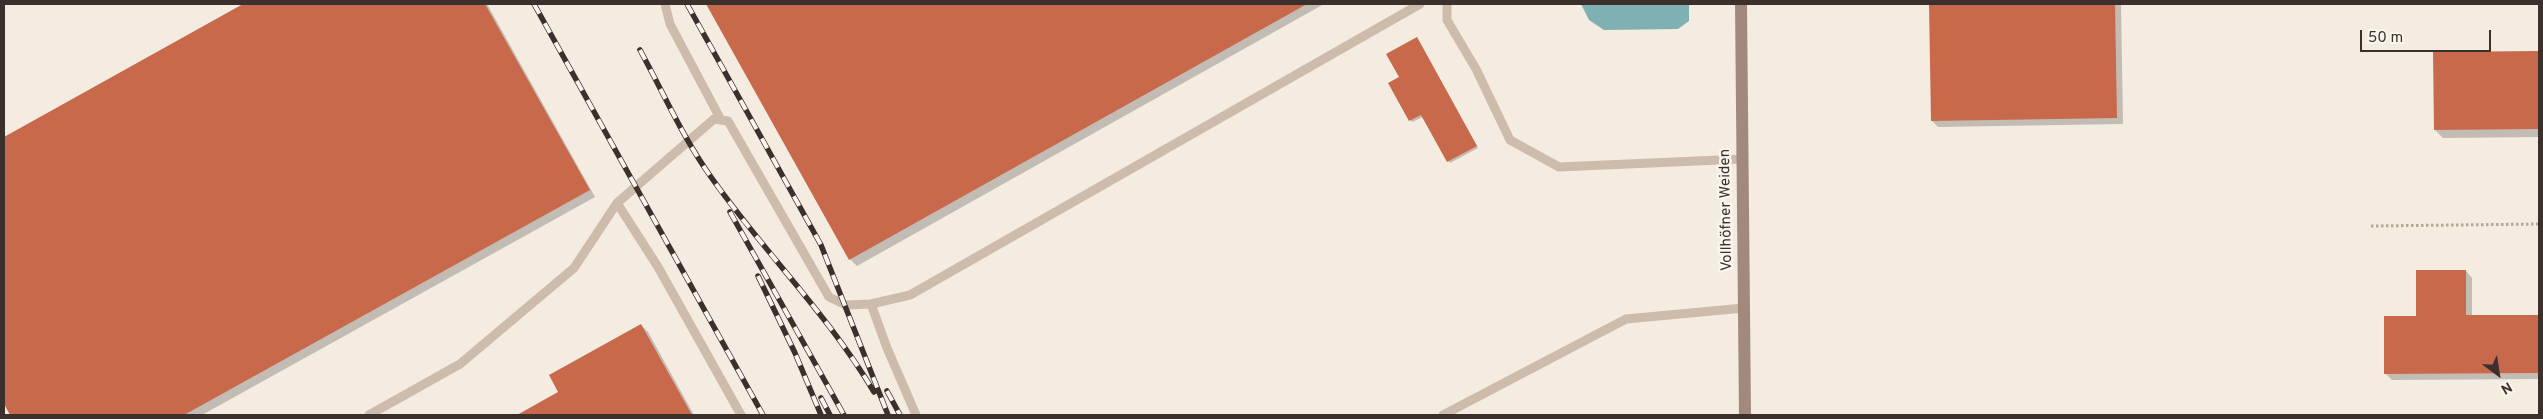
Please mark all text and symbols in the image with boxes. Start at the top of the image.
scale bar [2363,20,2494,52]
text: 50 m [2368,29,2403,48]
street label: Vollhöfner Weiden [1717,149,1737,271]
north arrow [2473,349,2523,399]
text: N [2497,377,2515,397]

